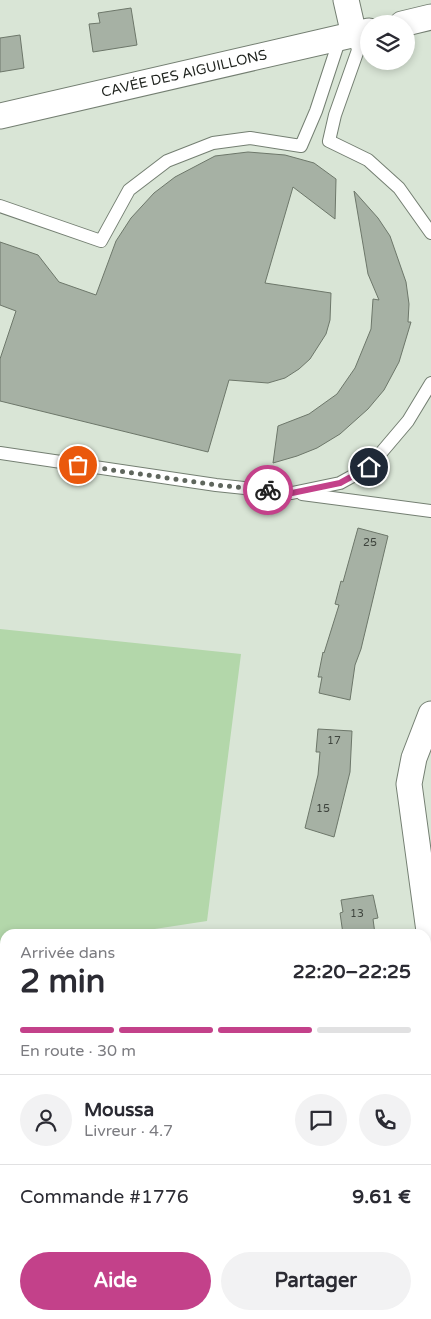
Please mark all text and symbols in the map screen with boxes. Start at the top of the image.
map controls [360,15,415,70]
button: layers [360,15,415,70]
street label: CAVÉE DES AIGUILLONS [100,46,269,101]
pin [57,444,99,486]
pin [348,446,390,488]
icon: bag [64,451,92,479]
icon: home [355,453,383,481]
courier [243,465,293,515]
icon: bike [254,476,282,504]
house number: 25 [363,536,377,549]
house number: 17 [327,734,341,747]
house number: 15 [316,802,330,815]
house number: 13 [350,907,364,920]
text: Arrivée dans [20,943,115,963]
text: 22:20–22:25 [293,961,411,983]
text: 2 min [20,963,105,1001]
text: En route · 30 m [20,1041,136,1061]
button: person [20,1094,72,1146]
button: chat [295,1094,347,1146]
button: phone [359,1094,411,1146]
text: Moussa [84,1099,154,1121]
text: Livreur · 4.7 [84,1121,173,1141]
text: Commande #1776 [20,1186,189,1208]
text: 9.61 € [352,1186,411,1208]
button: Aide [20,1252,211,1310]
button: Partager [221,1252,411,1310]

